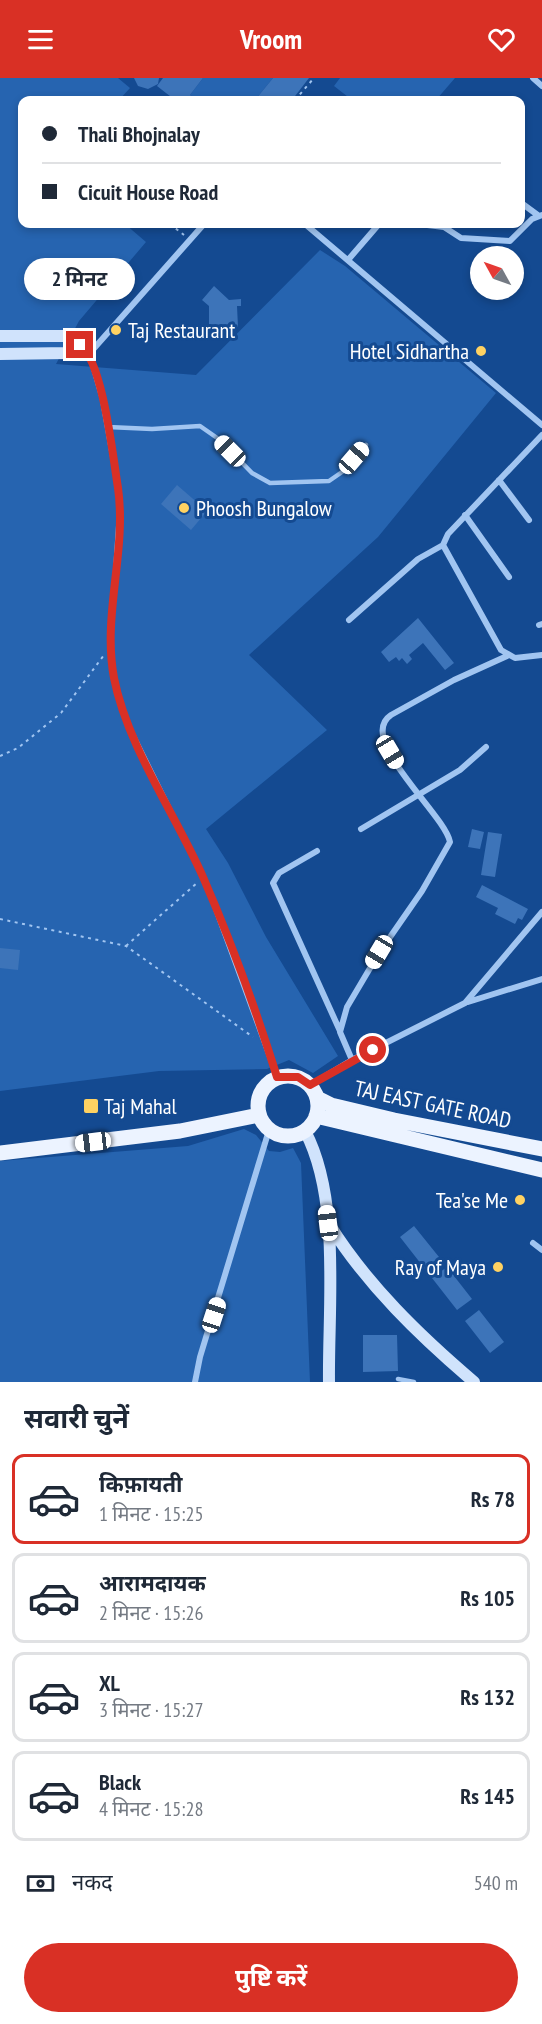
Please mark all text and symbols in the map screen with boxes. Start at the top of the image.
text: Vroom [240,22,302,56]
icon: menu [24,23,57,56]
icon: heart [485,23,518,56]
text: Thali Bhojnalay [78,120,200,148]
text: Cicuit House Road [78,178,218,206]
north arrow [470,246,524,300]
map controls [470,246,524,300]
callout: 2 मिनट [25,258,136,300]
text: 2 मिनट [52,266,107,292]
place label: Taj Restaurant [128,316,235,344]
marker: Taj Restaurant [109,323,123,337]
route end [66,331,93,358]
place label: Hotel Sidhartha [350,337,469,365]
marker: Hotel Sidhartha [474,344,488,358]
car [211,432,249,470]
car [335,439,373,477]
place label: Phoosh Bungalow [196,494,332,522]
marker: Phoosh Bungalow [177,501,191,515]
car [373,732,407,772]
car [362,932,396,972]
route start [359,1036,386,1063]
street label: TAJ EAST GATE ROAD [352,1074,514,1134]
place label: Taj Mahal [104,1092,177,1120]
marker: Taj Mahal [82,1097,100,1115]
car [74,1131,112,1153]
place label: Tea'se Me [436,1186,508,1214]
marker: Tea'se Me [513,1193,527,1207]
car [317,1204,339,1242]
place label: Ray of Maya [395,1253,486,1281]
marker: Ray of Maya [491,1260,505,1274]
car [200,1295,228,1335]
text: सवारी चुनें [24,1401,129,1435]
text: किफ़ायती [99,1470,183,1498]
icon: car [27,1472,81,1526]
text: Rs 78 [471,1485,515,1513]
text: 1 मिनट · 15:25 [99,1501,203,1527]
text: आरामदायक [99,1569,206,1597]
icon: car [27,1571,81,1625]
text: Rs 105 [460,1584,515,1612]
text: 2 मिनट · 15:26 [99,1600,203,1626]
text: XL [99,1669,120,1697]
icon: car [27,1670,81,1724]
text: Rs 132 [460,1683,515,1711]
text: 3 मिनट · 15:27 [99,1697,203,1723]
text: Black [99,1768,141,1796]
icon: car [27,1769,81,1823]
text: Rs 145 [460,1782,515,1810]
text: 4 मिनट · 15:28 [99,1796,203,1822]
icon: cash [24,1867,57,1900]
text: नकद [72,1868,113,1896]
text: 540 m [474,1870,518,1896]
button: पुष्टि करें [24,1943,518,2012]

